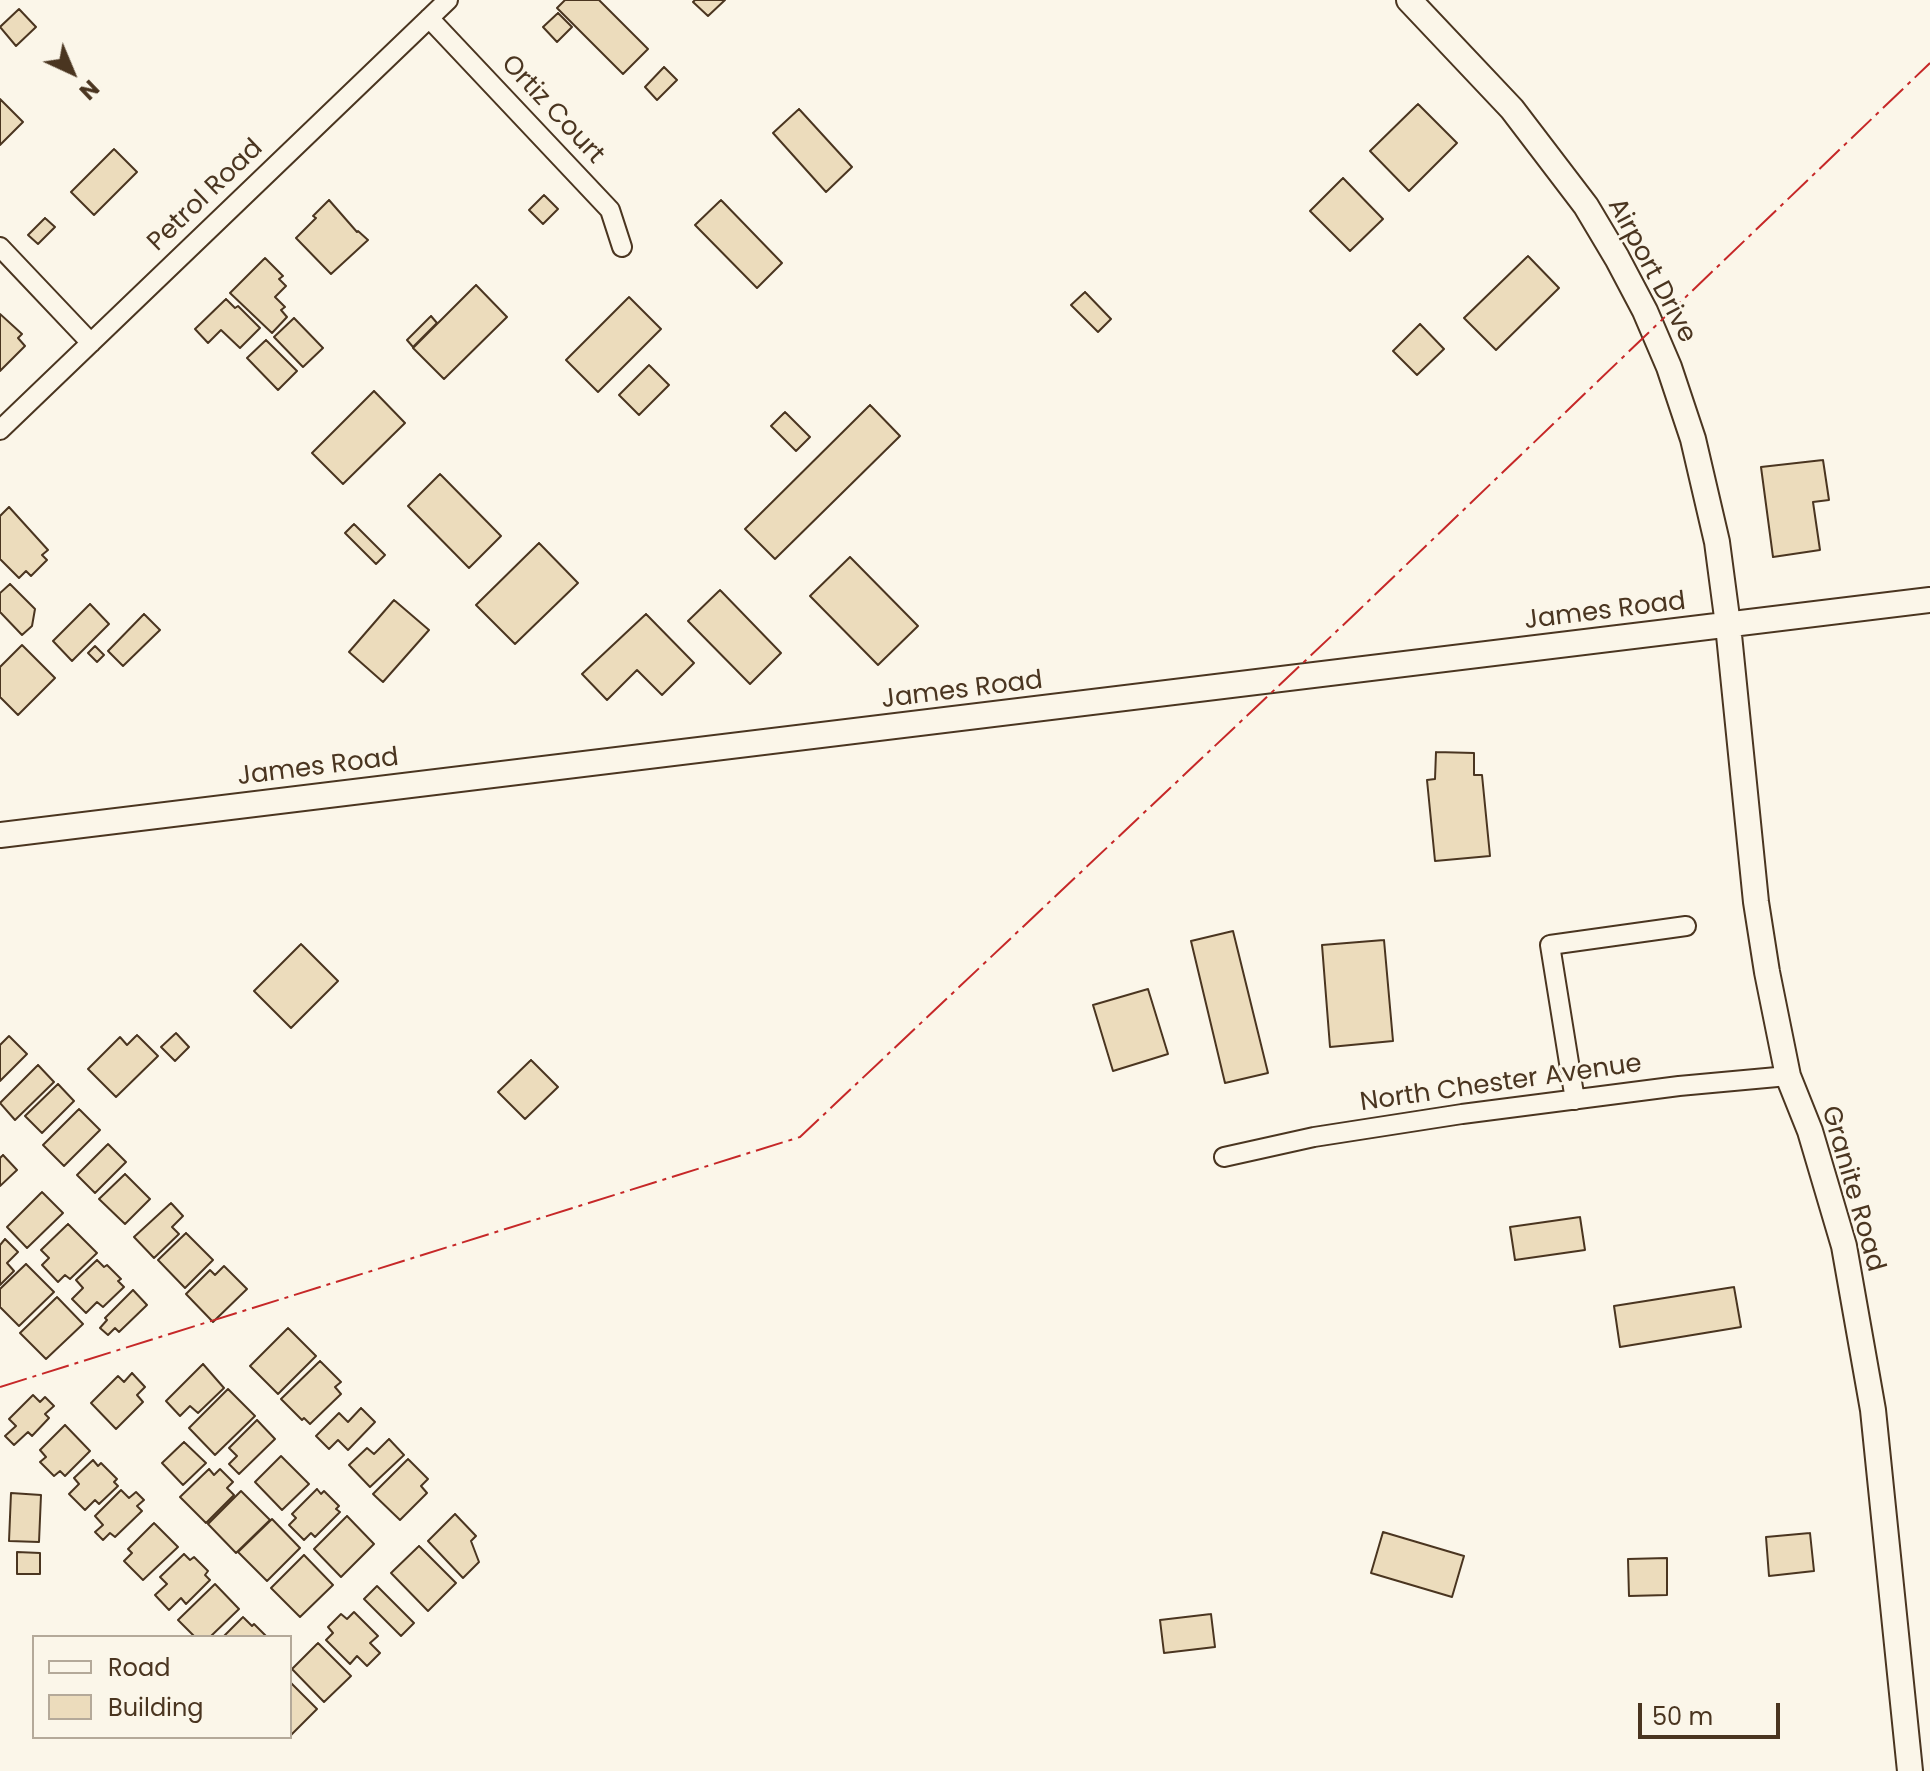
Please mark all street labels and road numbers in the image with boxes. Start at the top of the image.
street label: Ortiz Court [494,49,610,171]
street label: Petrol Road [142,133,270,259]
street label: Airport Drive [1600,193,1702,349]
street label: James Road [1523,587,1687,637]
street label: James Road [880,666,1044,716]
street label: James Road [236,743,400,793]
street label: North Chester Avenue [1358,1049,1644,1119]
street label: Granite Road [1813,1103,1891,1275]

